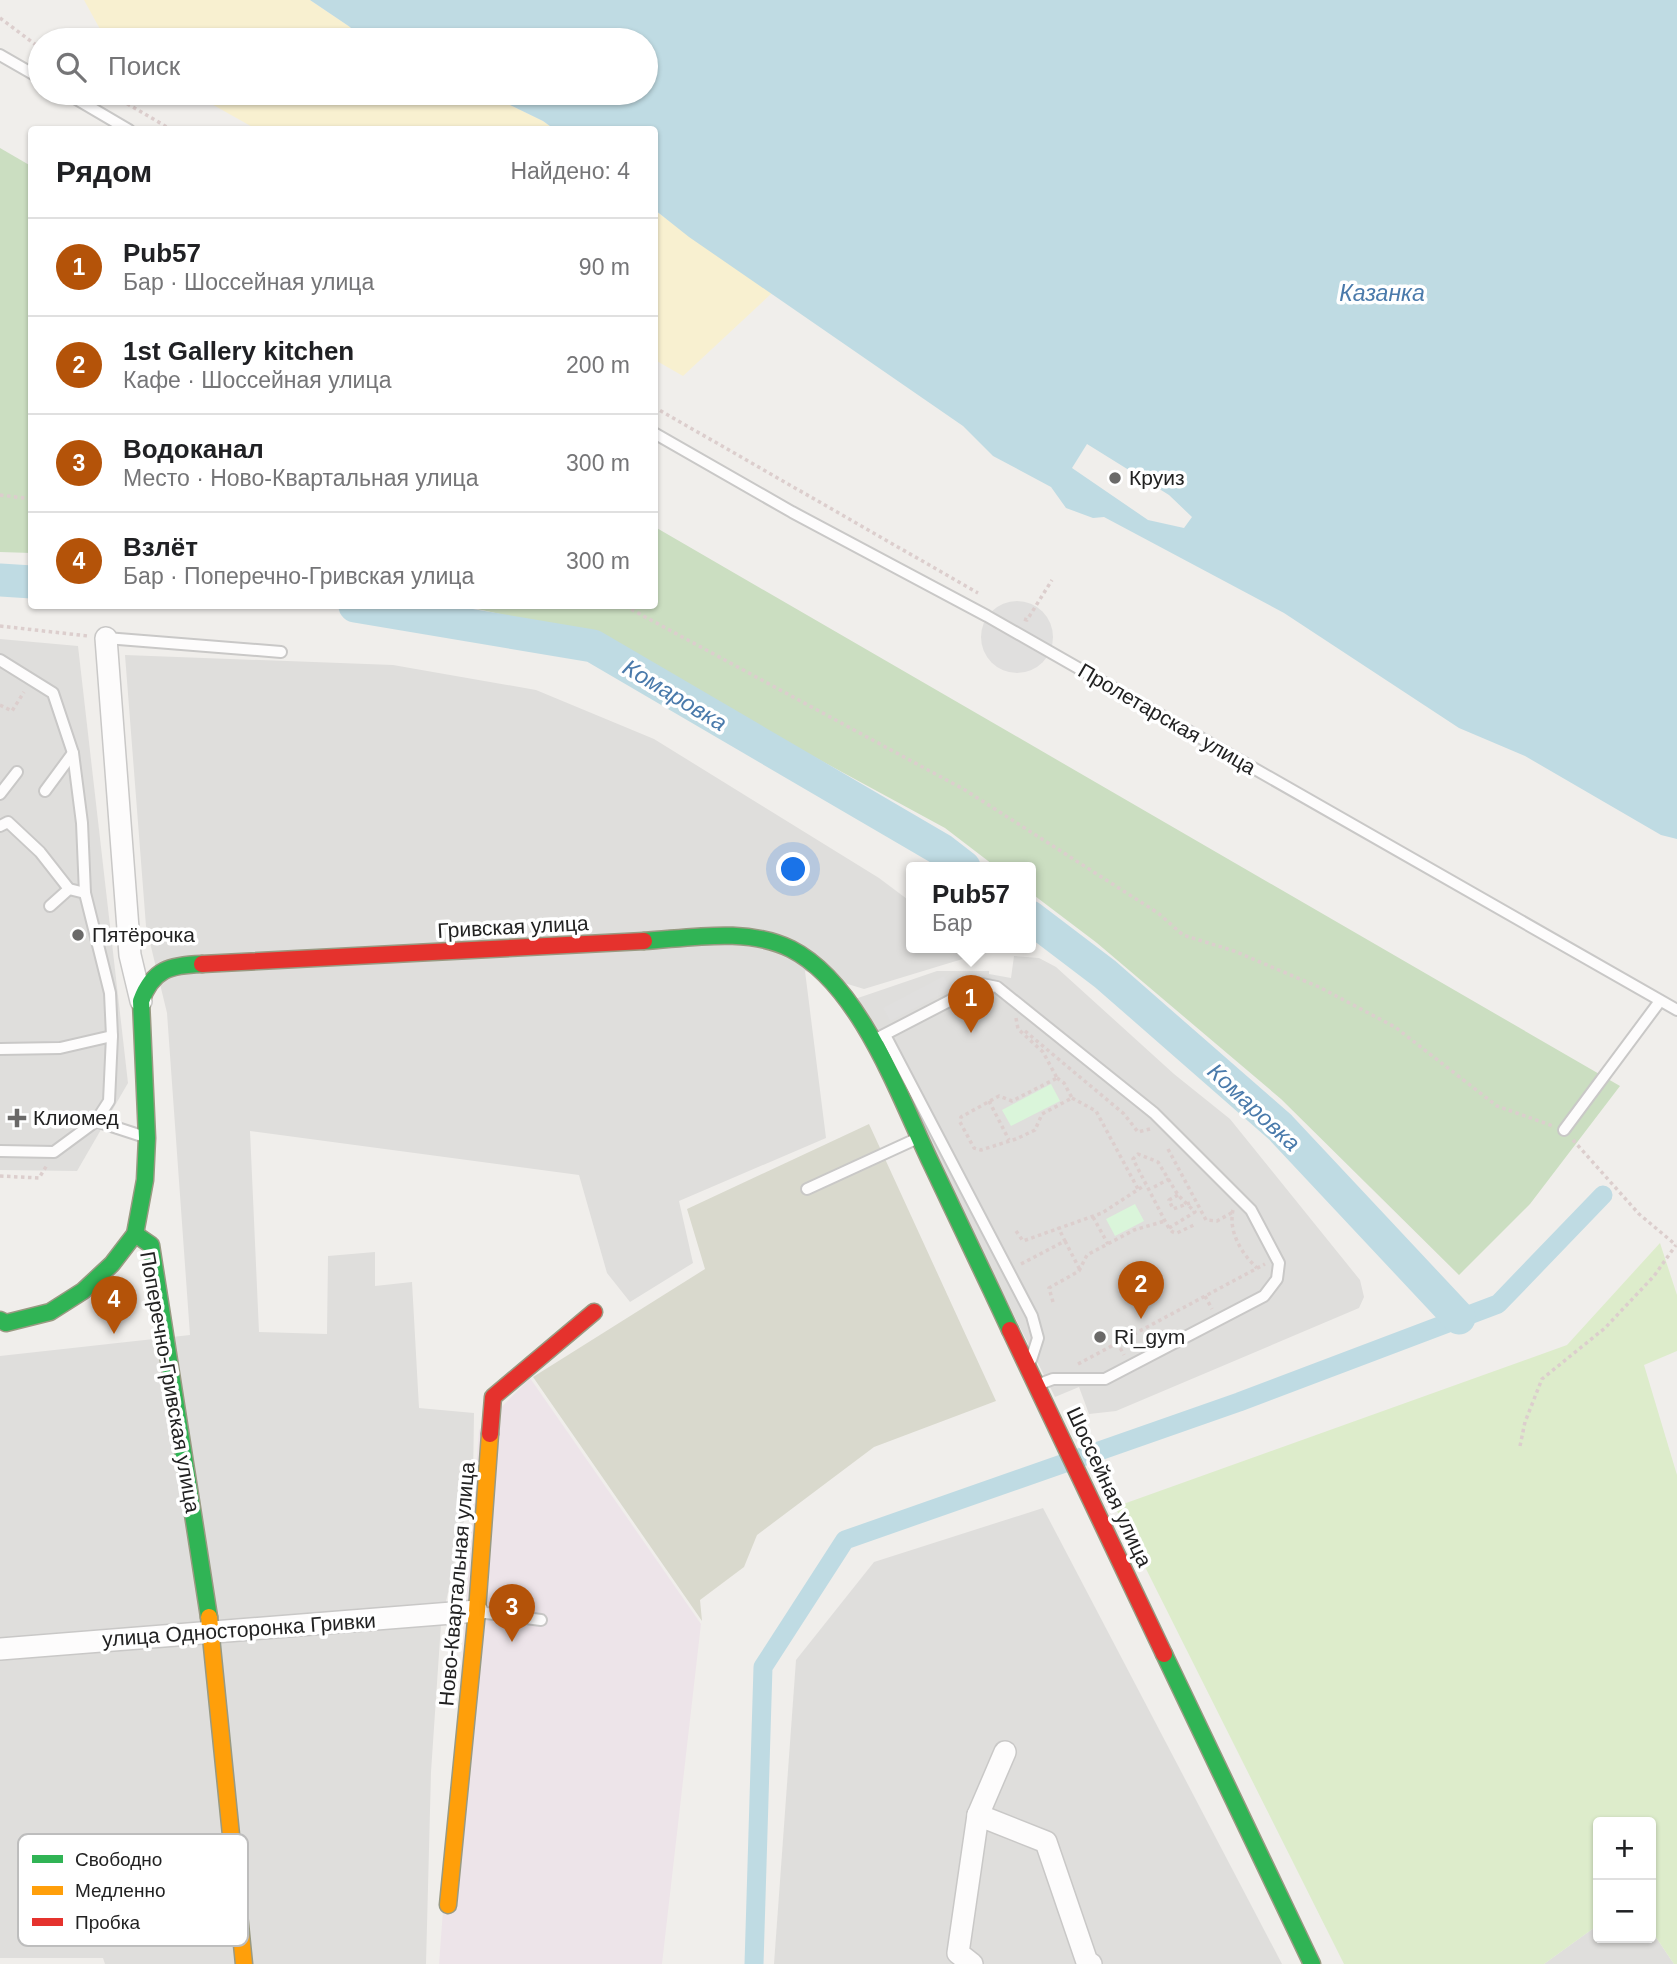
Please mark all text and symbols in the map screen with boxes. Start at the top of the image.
search box [28,28,658,105]
icon: search [52,48,90,86]
text: Поиск [108,51,180,81]
text: Рядом [56,155,152,188]
text: Найдено: 4 [510,158,630,184]
text: Pub57 [123,238,201,268]
text: 1 [73,254,85,280]
text: 90 m [579,254,630,280]
text: Бар · Шоссейная улица [123,269,374,295]
water label: Казанка [1339,280,1425,306]
text: 1st Gallery kitchen [123,336,354,366]
text: 2 [73,352,85,378]
text: 200 m [566,352,630,378]
text: Кафе · Шоссейная улица [123,367,391,393]
text: Водоканал [123,434,264,464]
text: 3 [73,450,85,476]
text: 300 m [566,450,630,476]
text: Место · Ново-Квартальная улица [123,465,479,491]
place label: Круиз [1129,466,1185,489]
marker: Круиз [1107,470,1123,486]
text: Взлёт [123,532,198,562]
text: 4 [73,548,85,574]
text: 300 m [566,548,630,574]
text: Бар · Поперечно-Гривская улица [123,563,474,589]
water label: Комаровка [619,654,731,736]
street label: Пролетарская улица [1075,658,1260,779]
your location [776,852,810,886]
popup [906,862,1036,953]
text: Pub57 [932,879,1010,909]
text: Бар [932,910,973,936]
street label: Гривская улица [437,911,589,942]
place label: Пятёрочка [92,923,195,946]
marker: Пятёрочка [70,927,86,943]
pin: 1 [948,975,994,1033]
water label: Комаровка [1203,1058,1305,1156]
place label: Клиомед [33,1106,119,1129]
marker: Клиомед [7,1108,27,1128]
street label: Поперечно-Гривская улица [136,1249,205,1515]
pin: 2 [1118,1261,1164,1319]
pin: 4 [91,1276,137,1334]
place label: Ri_gym [1114,1325,1185,1349]
marker: Ri_gym [1092,1329,1108,1345]
street label: Шоссейная улица [1062,1403,1157,1571]
street label: Ново-Квартальная улица [434,1461,479,1707]
pin: 3 [489,1584,535,1642]
street label: улица Односторонка Гривки [101,1608,377,1651]
map controls [1593,1817,1656,1943]
button: + [1593,1817,1656,1880]
legend [18,1834,248,1946]
text: Свободно [75,1849,162,1870]
text: Медленно [75,1880,165,1901]
button: − [1593,1880,1656,1943]
text: Пробка [75,1912,140,1933]

